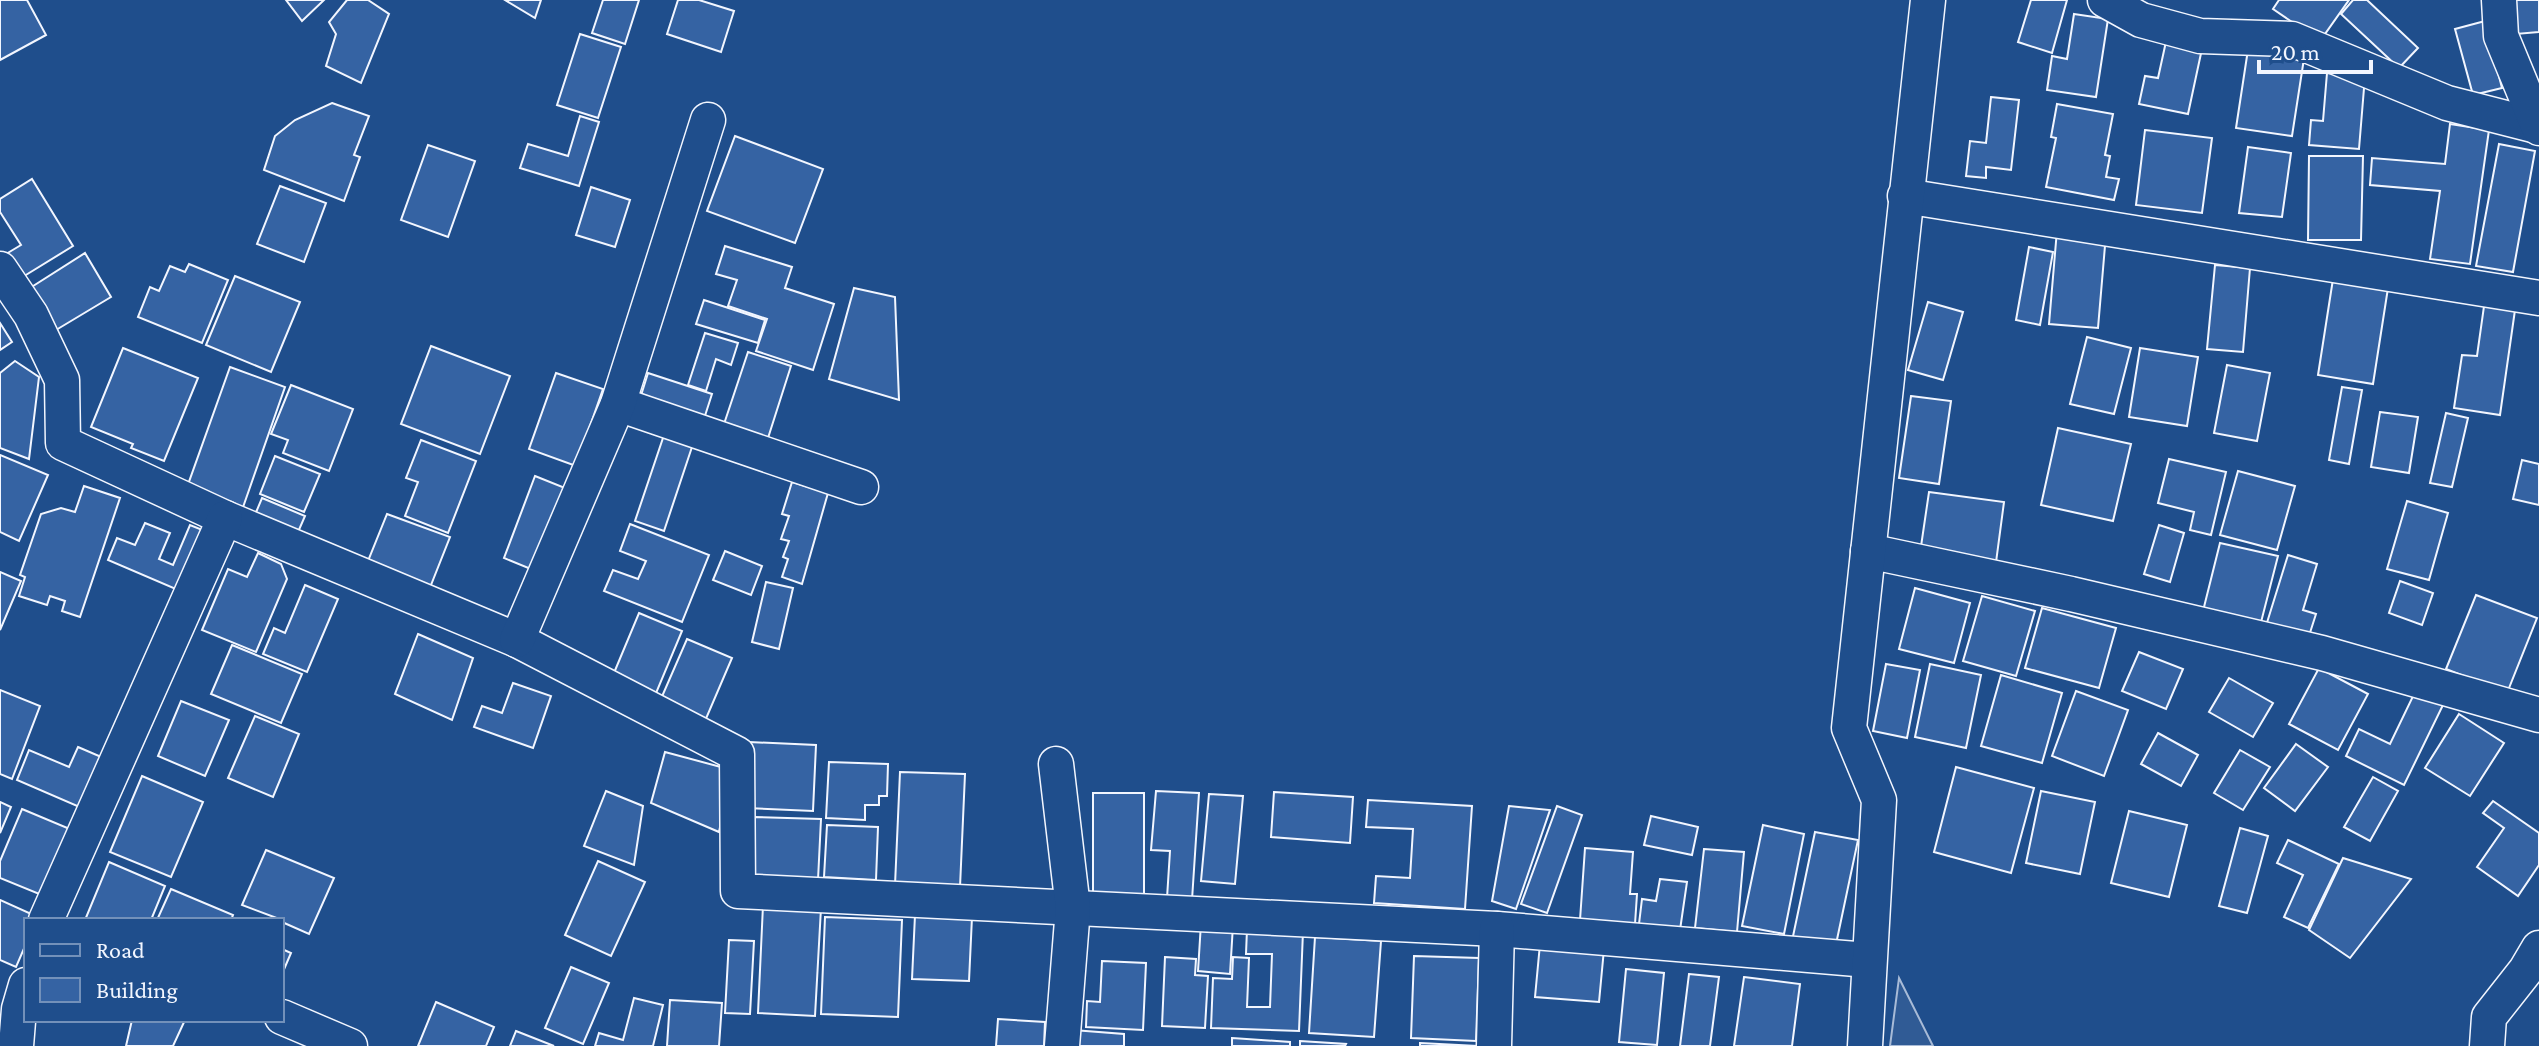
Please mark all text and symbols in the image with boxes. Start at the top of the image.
scale bar [2259,24,2371,74]
text: 20 m [2271,38,2320,65]
legend [24,918,284,1022]
text: Road [96,936,145,963]
text: Building [96,976,178,1003]

